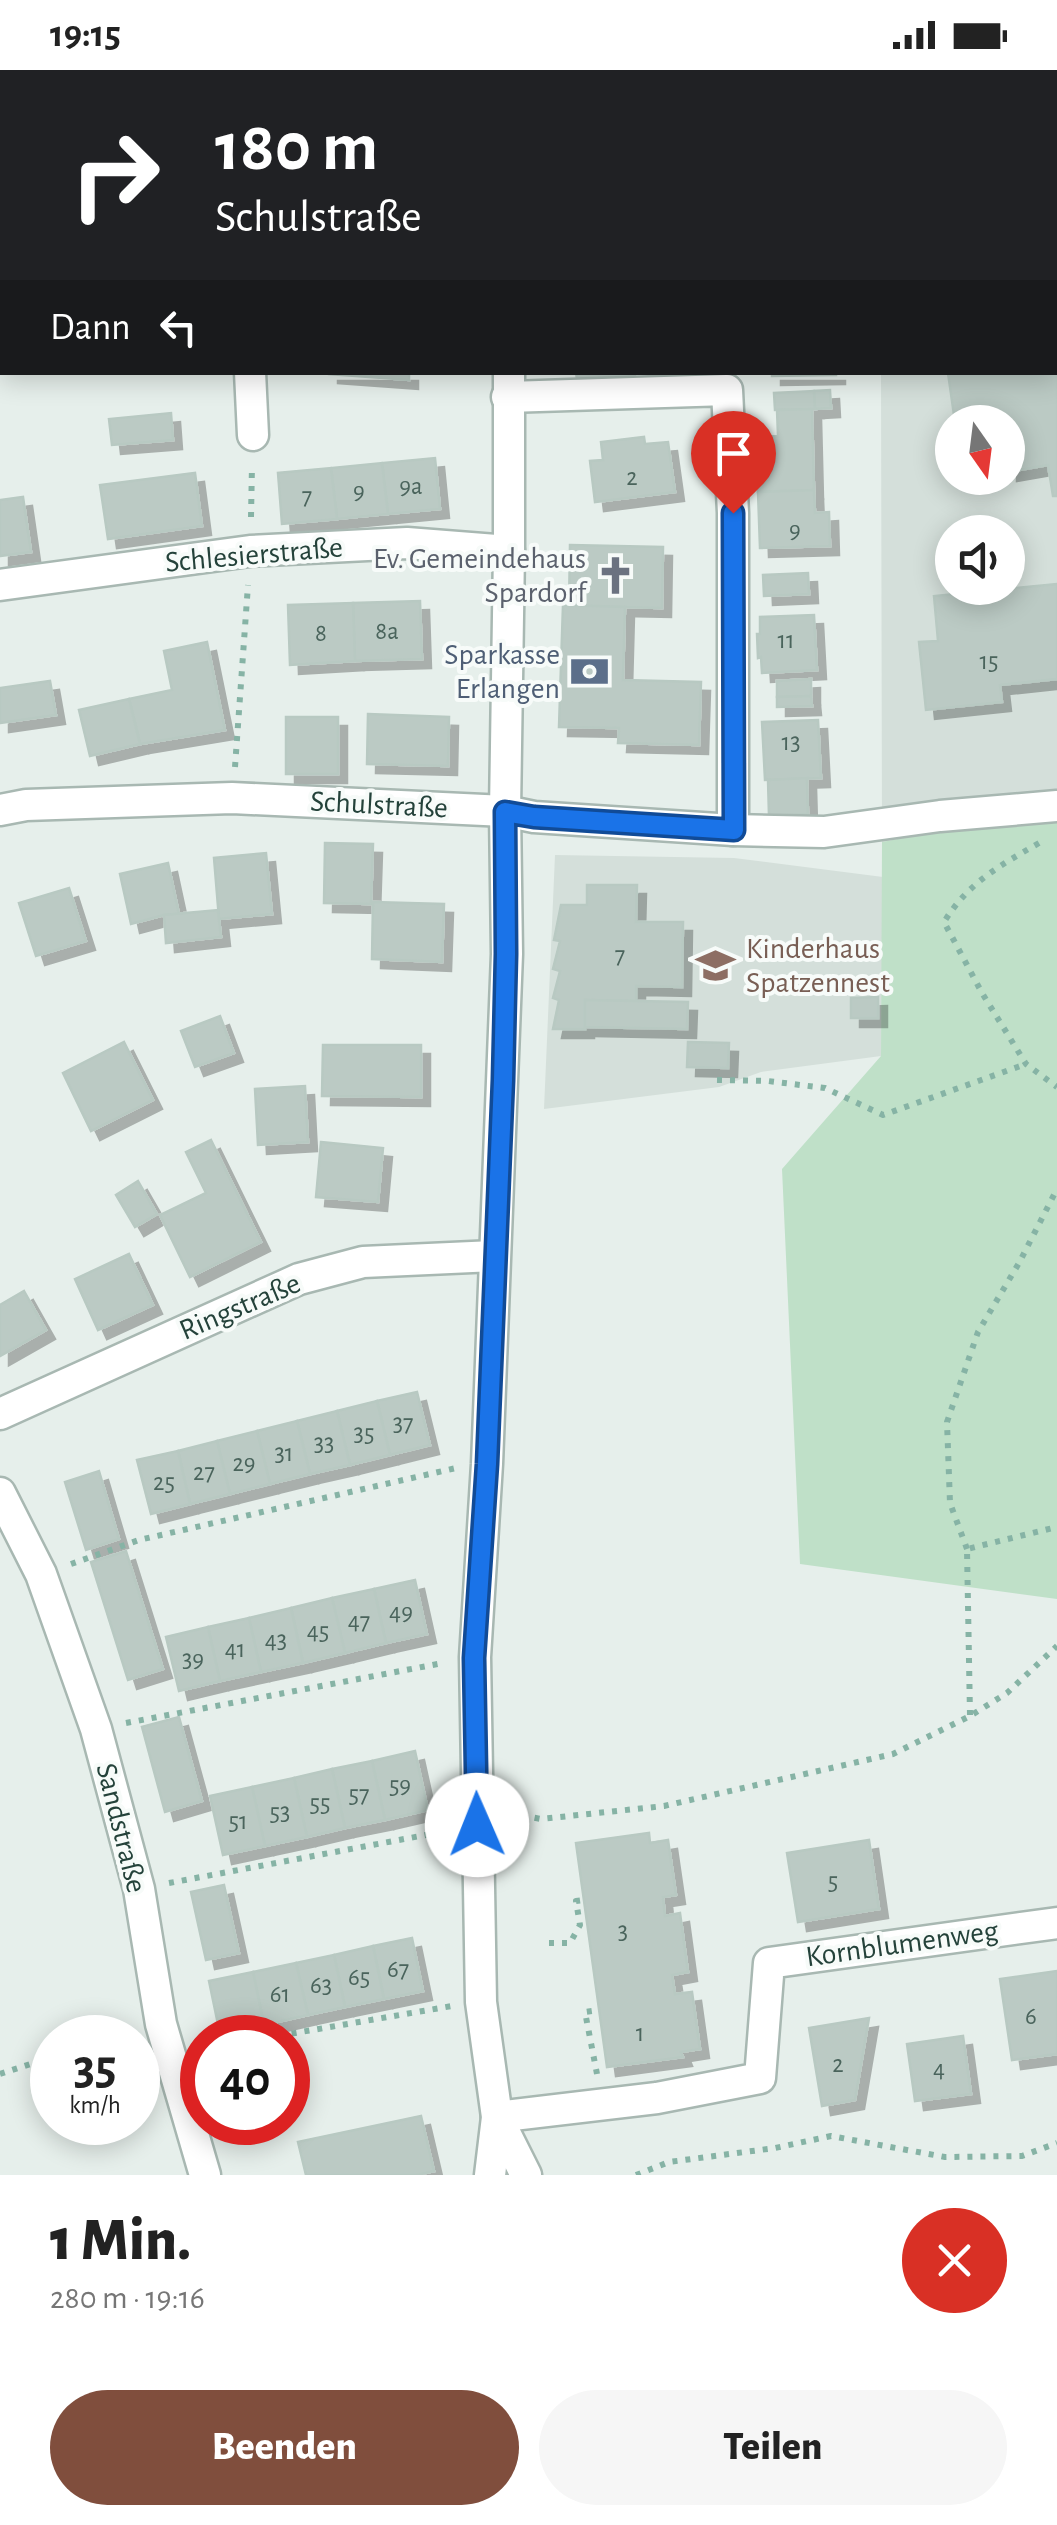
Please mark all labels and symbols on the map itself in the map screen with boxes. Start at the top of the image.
north arrow [935,405,1025,495]
pin [691,411,776,514]
house number: 2 [626,465,638,490]
house number: 9a [399,474,423,499]
house number: 9 [353,479,365,504]
house number: 7 [302,484,312,509]
house number: 9 [789,518,801,543]
street label: Schlesierstraße [164,532,344,578]
place label: Ev. Gemeindehaus Spardorf [373,544,588,608]
church icon: Ev. Gemeindehaus Spardorf [595,555,637,597]
house number: 8a [375,619,399,644]
house number: 8 [315,621,327,646]
house number: 11 [777,628,795,653]
place label: Sparkasse Erlangen [444,640,560,704]
house number: 15 [979,649,999,674]
bank icon: Sparkasse Erlangen [569,651,611,693]
house number: 13 [782,730,800,755]
street label: Schulstraße [309,786,449,824]
place label: Kinderhaus Spatzennest [746,934,890,998]
house number: 7 [615,943,625,968]
school or university icon: Kinderhaus Spatzennest [695,945,737,987]
street label: Ringstraße [175,1268,305,1346]
house number: 37 [393,1411,413,1436]
house number: 35 [354,1421,374,1446]
house number: 33 [314,1431,334,1456]
house number: 31 [275,1441,293,1466]
house number: 29 [232,1451,256,1476]
house number: 27 [193,1460,215,1485]
house number: 25 [153,1470,175,1495]
house number: 49 [389,1600,413,1625]
house number: 47 [348,1609,370,1634]
house number: 45 [307,1619,329,1644]
house number: 43 [265,1628,287,1653]
house number: 41 [225,1637,245,1662]
house number: 39 [182,1647,204,1672]
street label: Sandstraße [90,1760,152,1896]
house number: 59 [389,1773,411,1798]
position arrow [425,1773,529,1877]
house number: 57 [349,1782,369,1807]
house number: 55 [310,1791,330,1816]
house number: 53 [270,1800,290,1825]
house number: 51 [228,1809,248,1834]
house number: 5 [828,1869,838,1894]
street label: Kornblumenweg [804,1916,1000,1972]
house number: 3 [618,1919,628,1944]
house number: 67 [387,1957,409,1982]
house number: 65 [348,1965,370,1990]
house number: 63 [310,1973,332,1998]
house number: 61 [270,1982,290,2007]
house number: 6 [1025,2004,1037,2029]
speed limit sign: 40 [180,2015,310,2145]
house number: 1 [636,2021,644,2046]
house number: 2 [832,2052,844,2077]
house number: 4 [933,2057,945,2082]

